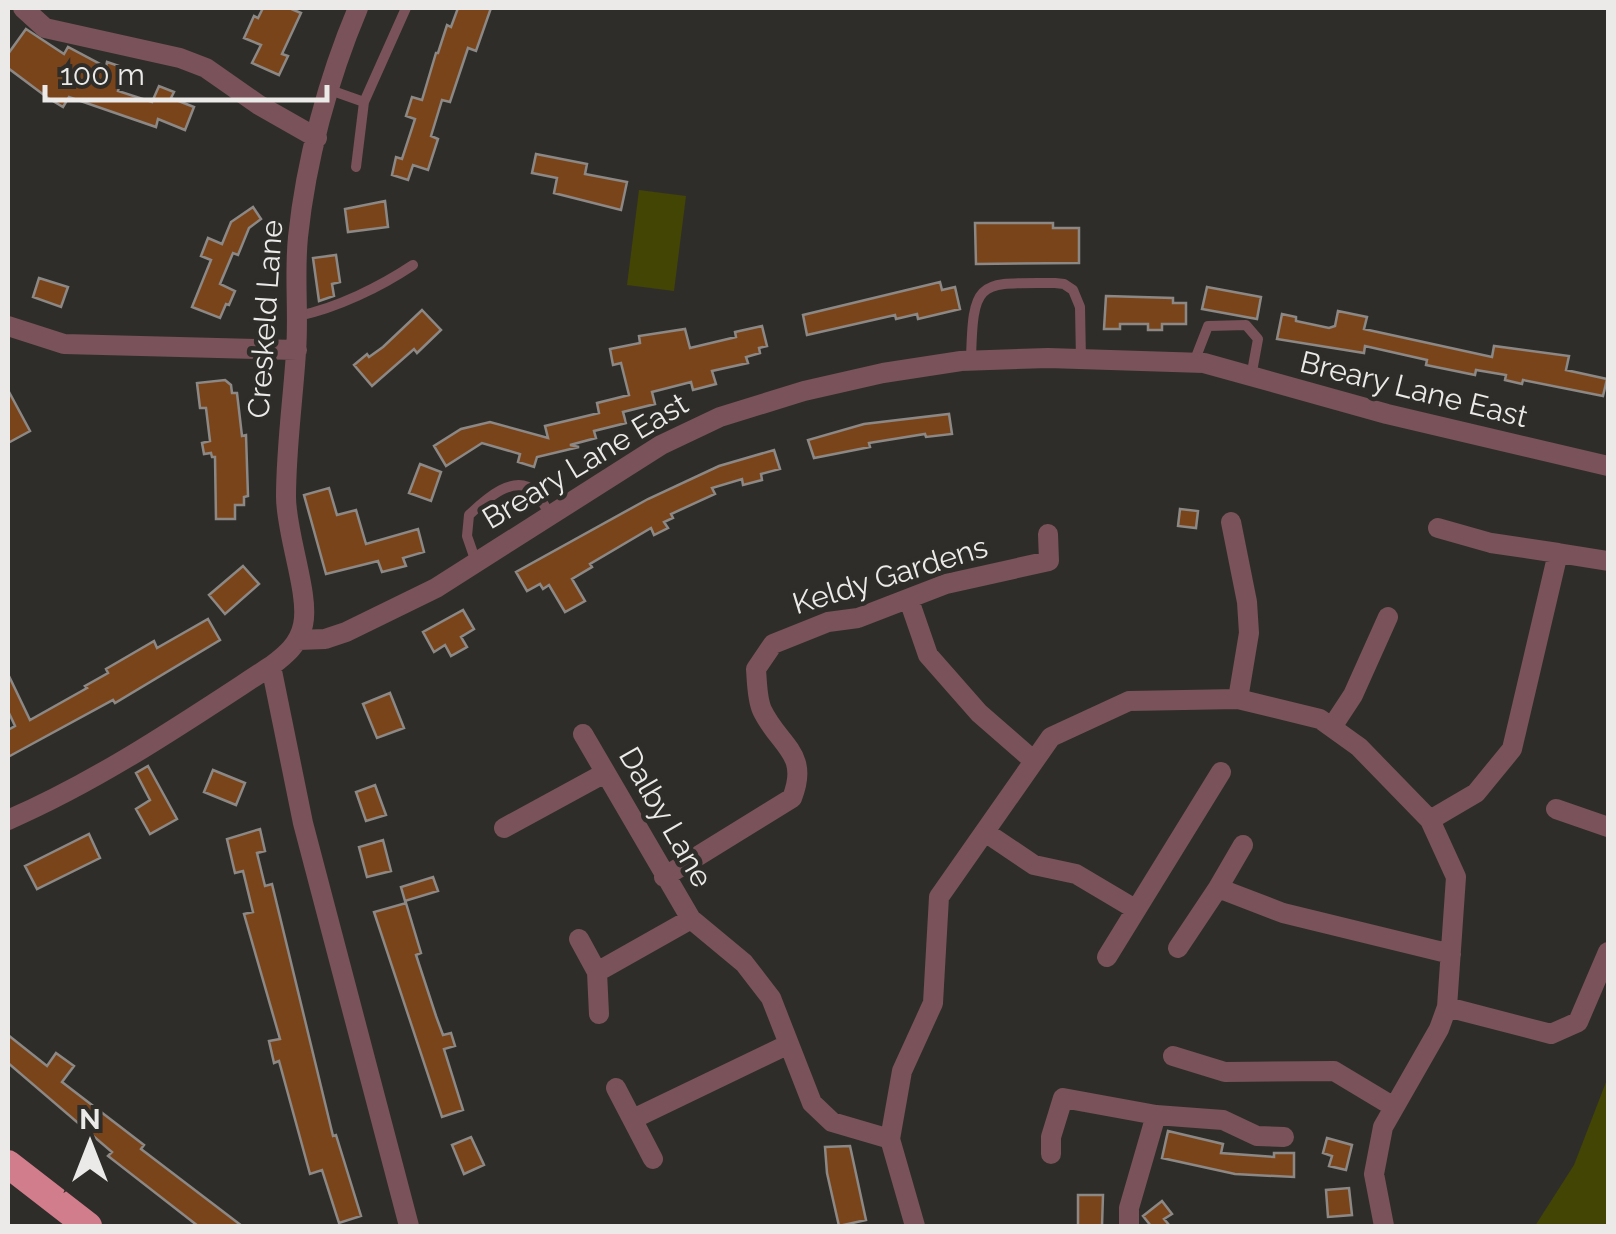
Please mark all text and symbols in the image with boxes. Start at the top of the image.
scale bar [45,40,328,102]
text: 100 m [60,57,145,92]
street label: Creskeld Lane [241,219,289,419]
street label: Breary Lane East [1297,344,1531,434]
street label: Breary Lane East [476,386,694,536]
street label: Keldy Gardens [788,529,992,621]
street label: Dalby Lane [612,741,720,893]
north arrow [40,1094,140,1194]
text: N [79,1103,101,1136]

